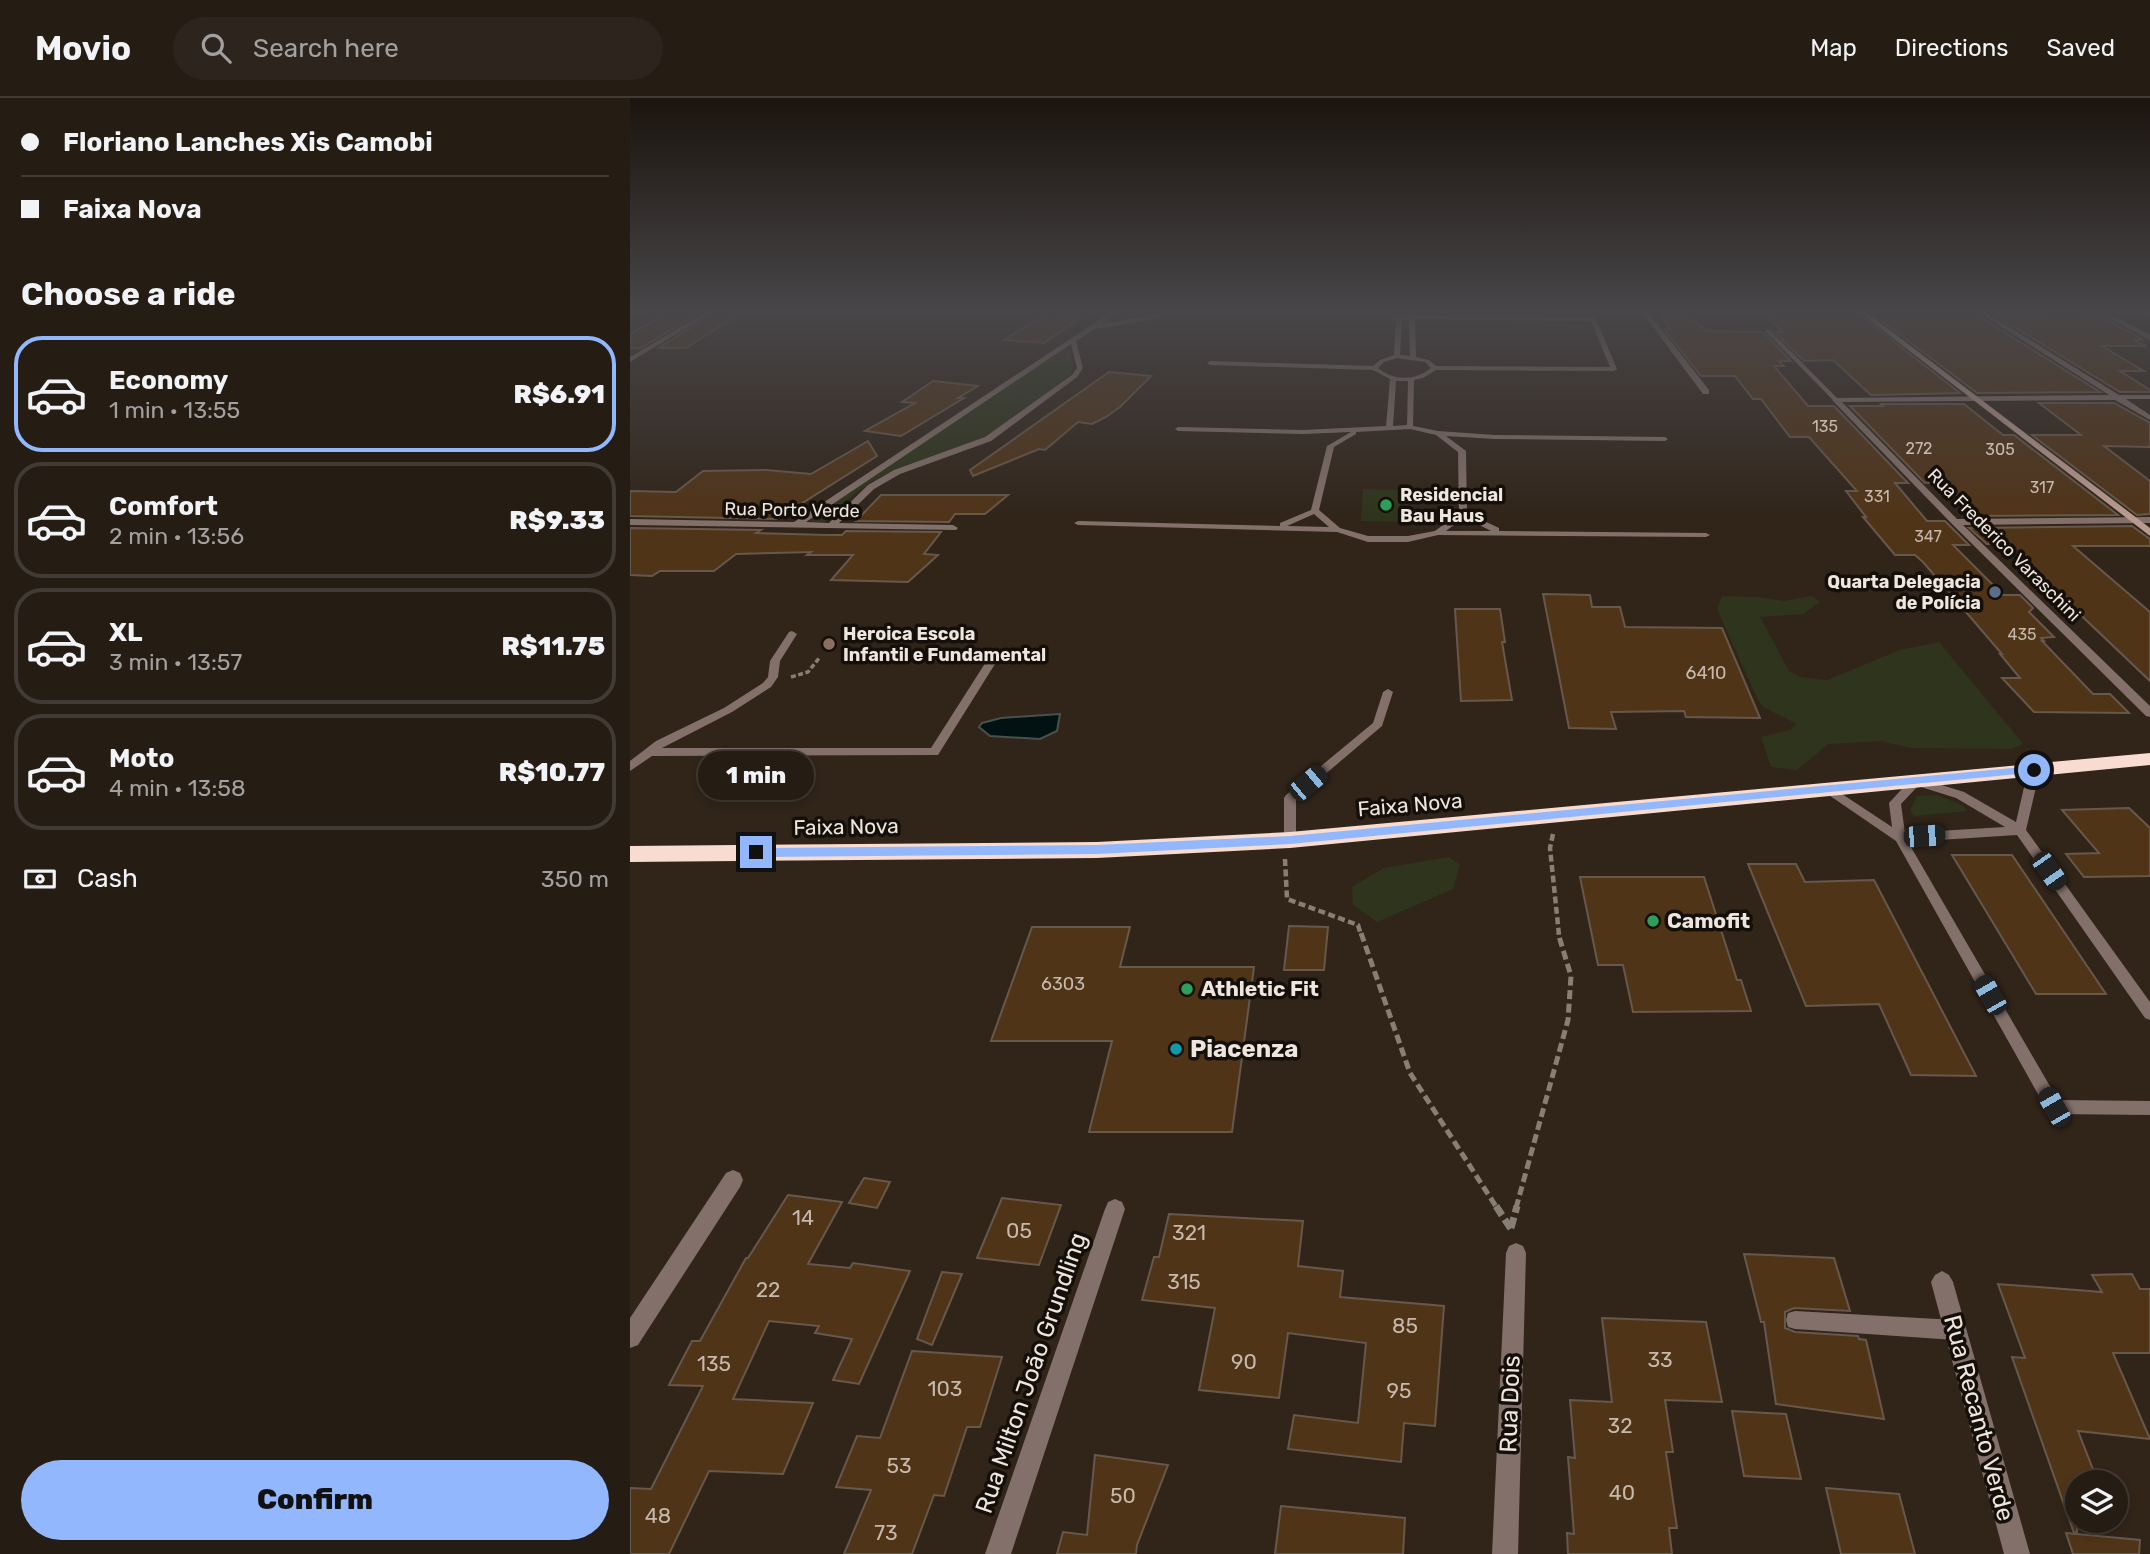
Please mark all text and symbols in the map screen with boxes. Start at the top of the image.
search box [173,17,663,80]
text: Movio [35,29,131,68]
icon: search [197,29,235,67]
text: Search here [253,33,399,64]
text: Map [1810,34,1857,62]
text: Directions [1895,34,2008,62]
text: Saved [2046,34,2115,62]
text: Floriano Lanches Xis Camobi [63,127,433,158]
text: Faixa Nova [63,194,202,225]
text: Choose a ride [21,275,235,313]
icon: car [25,363,88,426]
text: Economy [109,365,228,396]
text: R$6.91 [514,379,605,410]
text: 1 min · 13:55 [109,396,240,424]
house number: 135 [1812,417,1838,436]
house number: 272 [1906,439,1933,458]
house number: 305 [1985,440,2015,459]
street label: Rua Frederico Varaschini [1923,464,2085,626]
house number: 317 [2030,478,2054,497]
place label: Residencial Bau Haus [1400,484,1503,527]
house number: 331 [1864,487,1890,506]
icon: car [25,489,88,552]
text: Comfort [109,491,218,522]
marker: Residencial Bau Haus [1378,497,1394,513]
street label: Rua Porto Verde [724,498,860,522]
text: R$9.33 [509,505,605,536]
text: 2 min · 13:56 [109,522,244,550]
house number: 347 [1914,527,1942,546]
place label: Quarta Delegacia de Polícia [1827,571,1981,614]
marker: Quarta Delegacia de Polícia [1987,584,2003,600]
icon: car [25,615,88,678]
text: XL [109,617,142,648]
place label: Heroica Escola Infantil e Fundamental [843,623,1046,666]
house number: 435 [2007,625,2037,644]
text: R$11.75 [501,631,605,662]
marker: Heroica Escola Infantil e Fundamental [821,636,837,652]
text: 3 min · 13:57 [109,648,242,676]
house number: 6410 [1686,662,1726,684]
icon: car [25,741,88,804]
text: Moto [109,743,174,774]
callout: 1 min [698,750,814,800]
route start [2018,754,2050,786]
text: R$10.77 [499,757,605,788]
text: 1 min [726,761,786,789]
car [1286,761,1331,805]
text: 4 min · 13:58 [109,774,246,802]
street label: Faixa Nova [1356,787,1464,822]
street label: Faixa Nova [793,813,899,840]
car [1903,824,1946,848]
route end [740,836,772,868]
car [2029,848,2070,894]
icon: cash [21,860,59,898]
text: Cash [77,863,138,894]
text: 350 m [541,865,609,893]
place label: Camofit [1667,908,1750,933]
marker: Camofit [1645,913,1661,929]
car [1971,972,2010,1018]
house number: 6303 [1041,973,1085,995]
place label: Athletic Fit [1201,976,1319,1001]
marker: Athletic Fit [1179,981,1195,997]
place label: Piacenza [1190,1035,1299,1063]
marker: Piacenza [1168,1041,1184,1057]
car [2035,1084,2074,1130]
house number: 14 [792,1205,814,1230]
house number: 05 [1006,1218,1032,1243]
house number: 321 [1172,1220,1206,1245]
street label: Rua Milton João Grundling [970,1229,1092,1517]
house number: 315 [1167,1269,1201,1294]
house number: 22 [756,1277,780,1302]
street label: Rua Recanto Verde [1938,1312,2020,1524]
house number: 85 [1392,1313,1418,1338]
house number: 33 [1647,1347,1673,1372]
house number: 90 [1231,1349,1257,1374]
house number: 135 [697,1351,731,1376]
street label: Rua Dois [1494,1355,1526,1453]
house number: 103 [928,1376,962,1401]
house number: 95 [1387,1378,1411,1403]
house number: 32 [1608,1413,1632,1438]
house number: 53 [886,1453,912,1478]
button: Confirm [21,1460,609,1540]
map controls [2065,1470,2128,1533]
button: layers [2065,1470,2128,1533]
house number: 40 [1609,1480,1635,1505]
house number: 50 [1110,1483,1136,1508]
house number: 48 [645,1503,671,1528]
house number: 73 [874,1520,898,1545]

